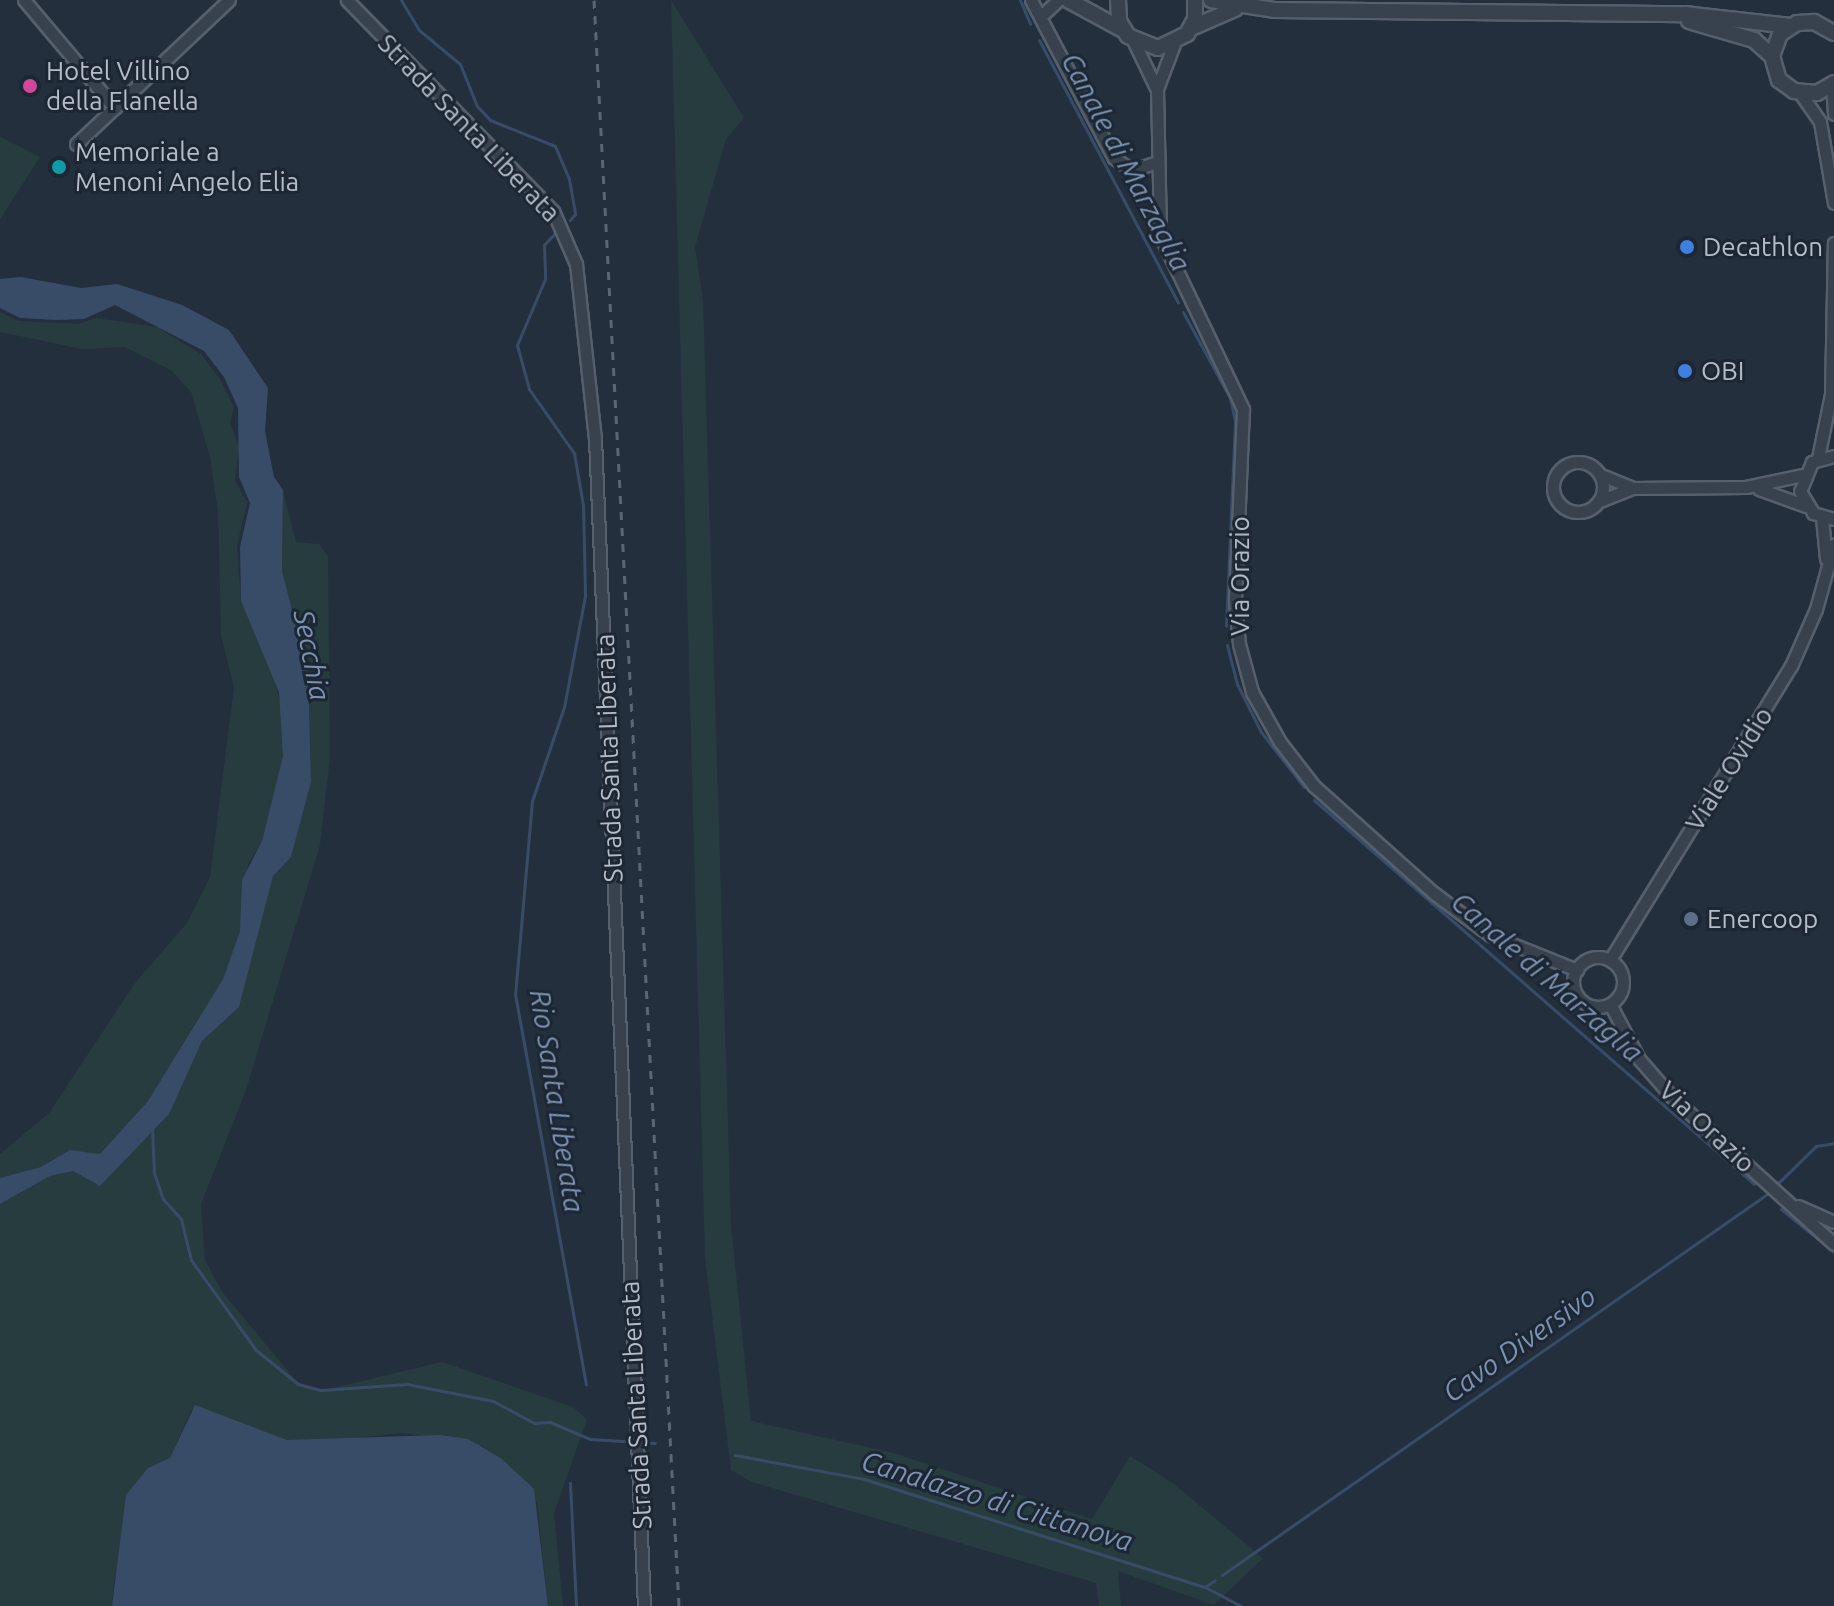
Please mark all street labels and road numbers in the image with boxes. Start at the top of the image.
street label: Strada Santa Liberata [371,28,567,228]
street label: Via Orazio [1224,516,1256,636]
street label: Strada Santa Liberata [589,633,629,883]
street label: Viale Ovidio [1679,701,1779,837]
street label: Via Orazio [1653,1075,1761,1179]
street label: Strada Santa Liberata [614,1280,658,1530]

